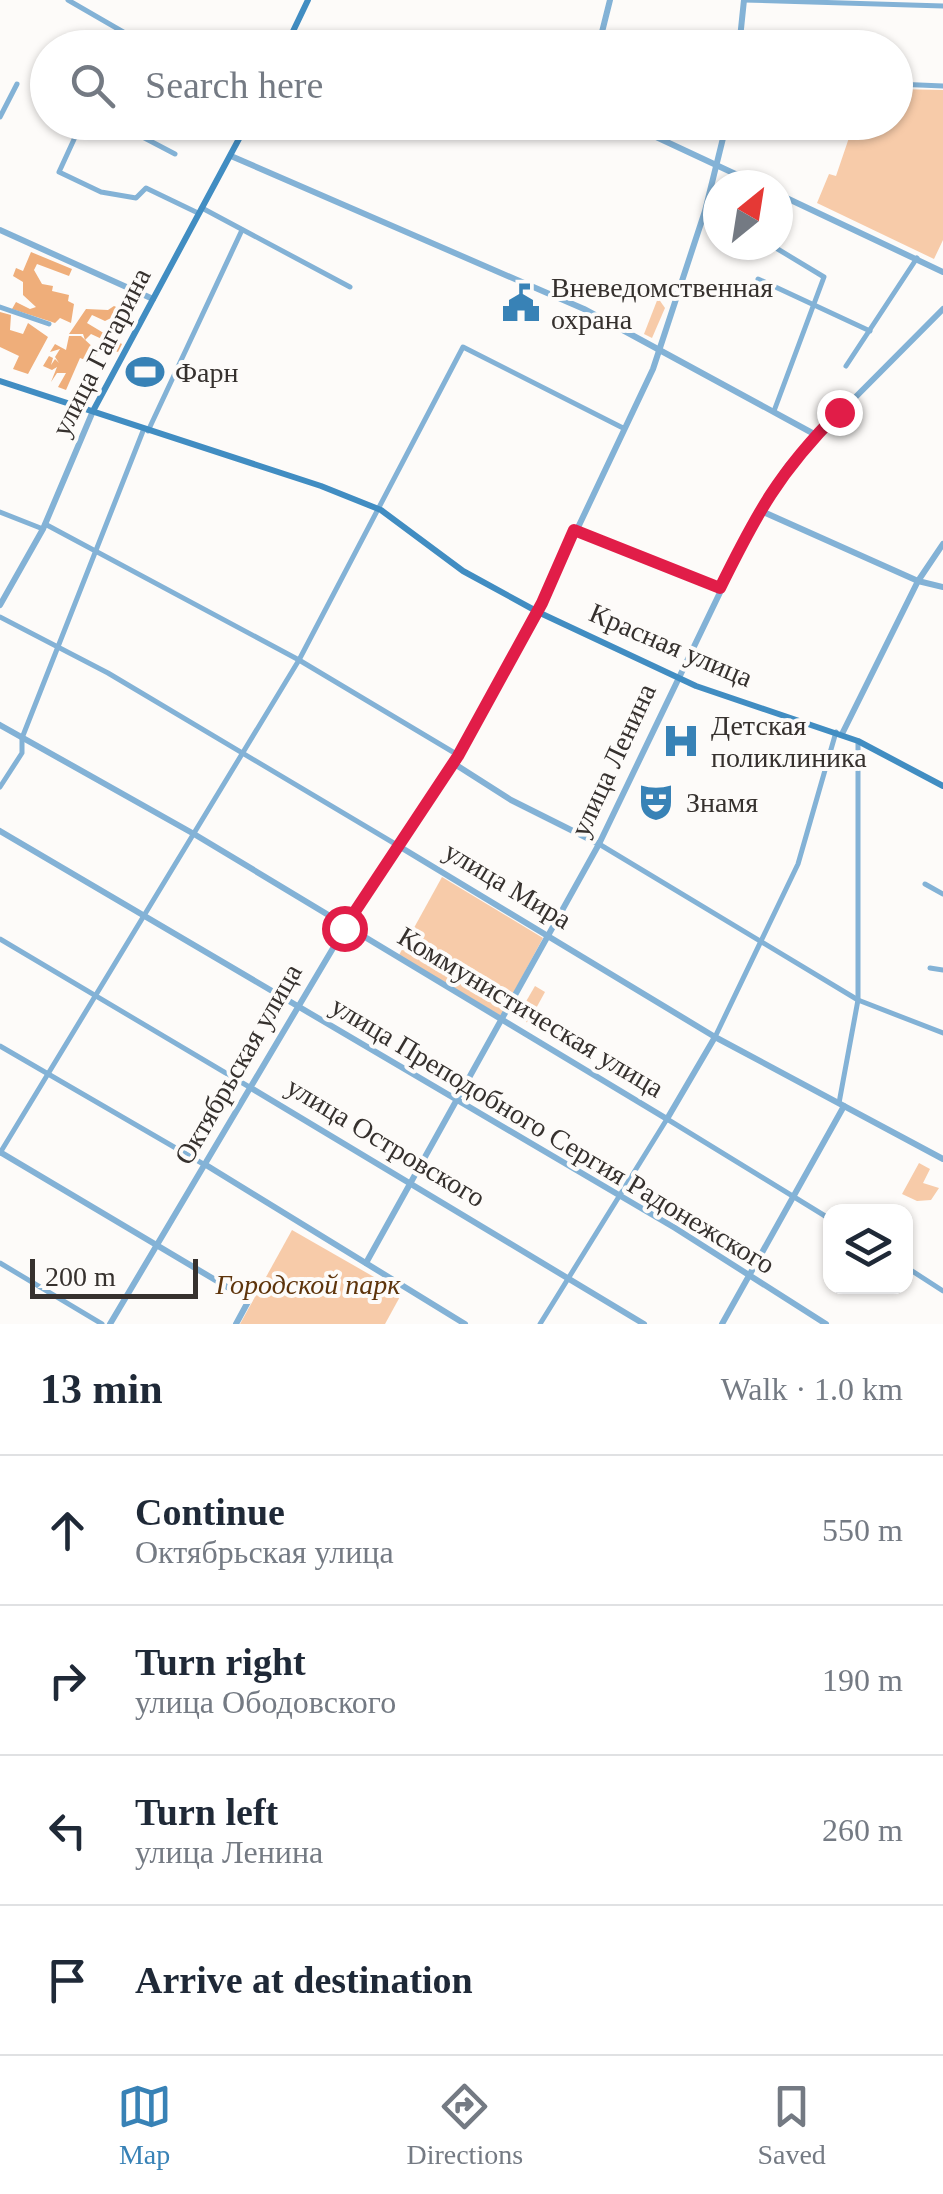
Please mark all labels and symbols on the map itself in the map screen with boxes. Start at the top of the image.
north arrow [703,170,793,260]
street label: улица Гагарина [45,262,157,441]
place label: Вневедомственная охрана [551,272,773,335]
public building icon: Вневедомственная охрана [500,282,542,324]
sports icon: Фарн [124,351,166,393]
place label: Фарн [175,357,239,388]
route end [817,390,863,436]
street label: Красная улица [585,597,758,693]
street label: улица Ленина [564,678,662,841]
place label: Детская поликлиника [711,710,867,773]
hospital icon: Детская поликлиника [660,720,702,762]
theatre icon: Знамя [635,781,677,823]
place label: Знамя [686,787,758,818]
street label: улица Мира [439,835,578,935]
route start [322,906,368,952]
street label: Коммунистическая улица [393,920,670,1104]
street label: Октябрьская улица [168,958,308,1170]
street label: улица Преподобного Сергия Радонежского [326,990,780,1280]
street label: улица Островского [281,1071,491,1213]
scale bar [30,1254,198,1298]
park label: Городской парк [215,1269,401,1300]

